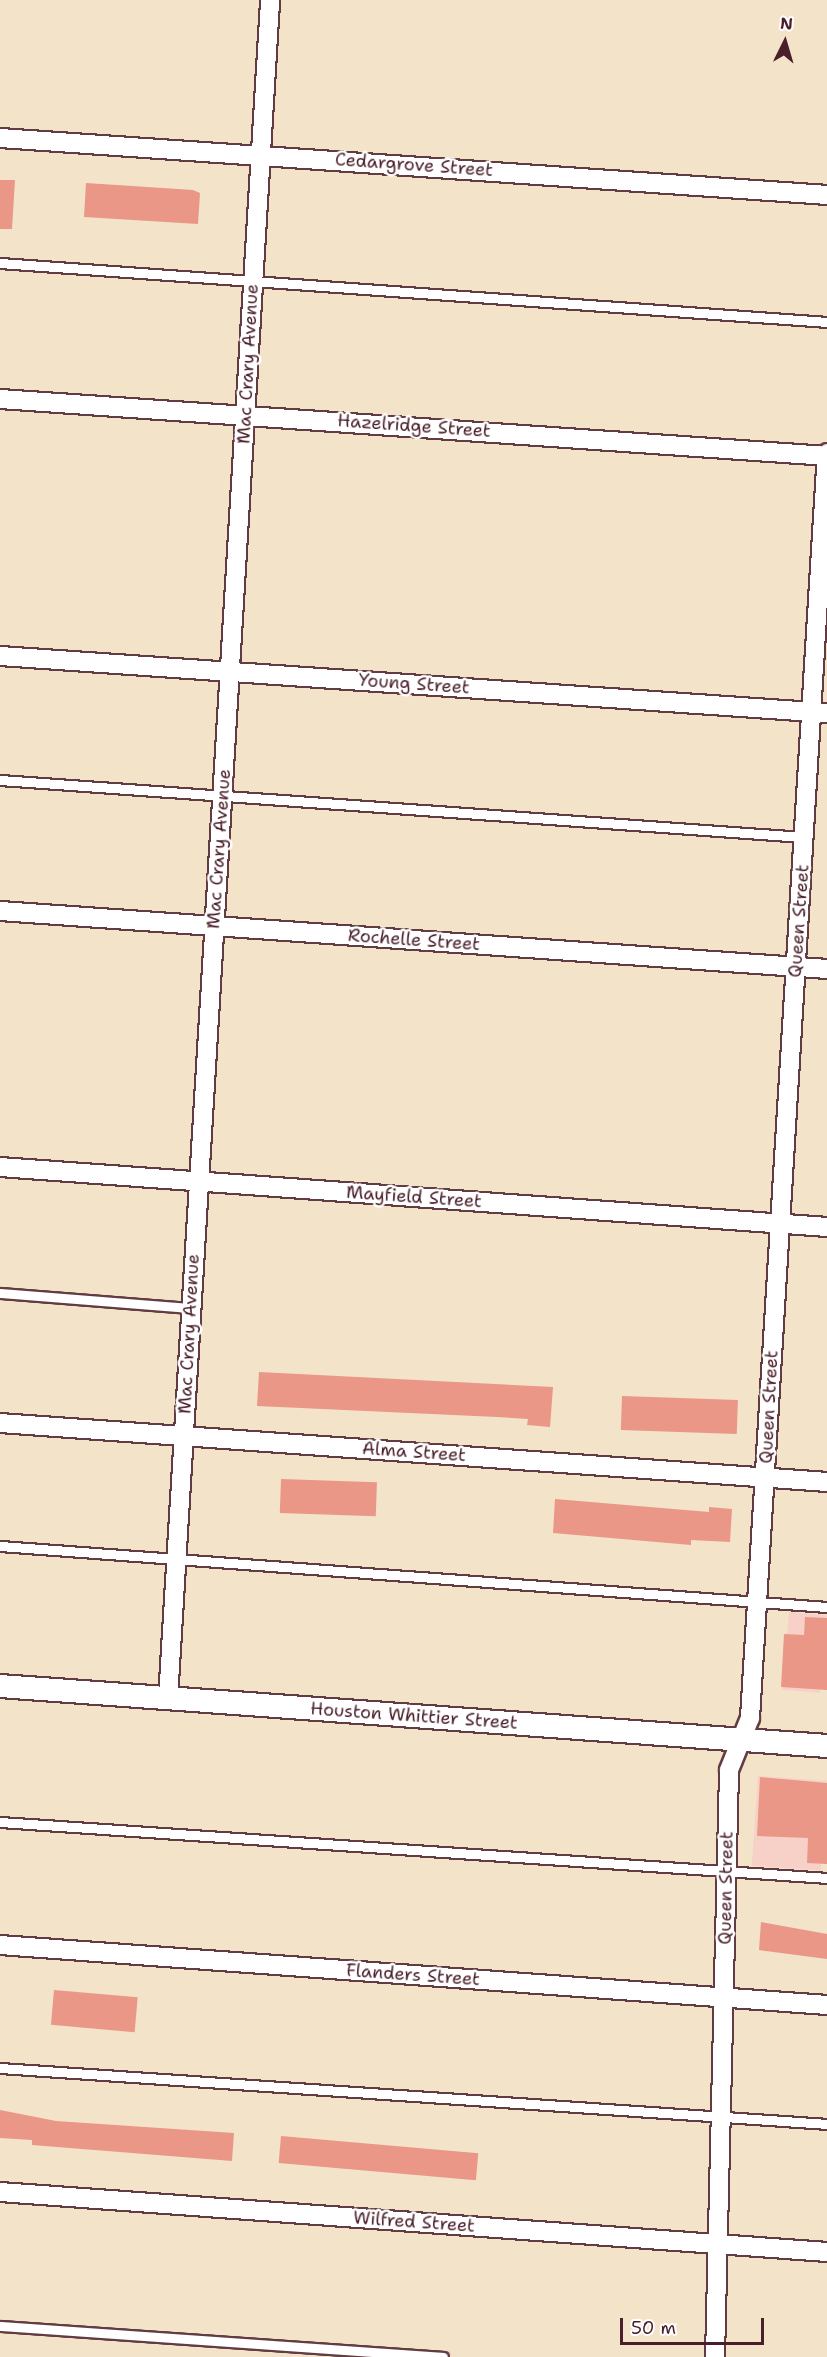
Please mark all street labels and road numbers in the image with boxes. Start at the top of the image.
street label: Cedargrove Street [334,149,494,181]
street label: Mac Crary Avenue [233,283,263,445]
street label: Hazelridge Street [337,410,491,442]
street label: Young Street [358,669,470,699]
street label: Mac Crary Avenue [203,768,235,930]
street label: Queen Street [784,864,814,978]
street label: Rochelle Street [347,925,481,955]
street label: Mayfield Street [345,1181,483,1213]
street label: Mac Crary Avenue [174,1253,204,1415]
street label: Queen Street [755,1350,783,1464]
street label: Alma Street [361,1438,467,1466]
street label: Houston Whittier Street [310,1698,518,1734]
street label: Queen Street [714,1831,738,1945]
street label: Flanders Street [345,1960,481,1990]
street label: Wilfred Street [353,2207,475,2237]

